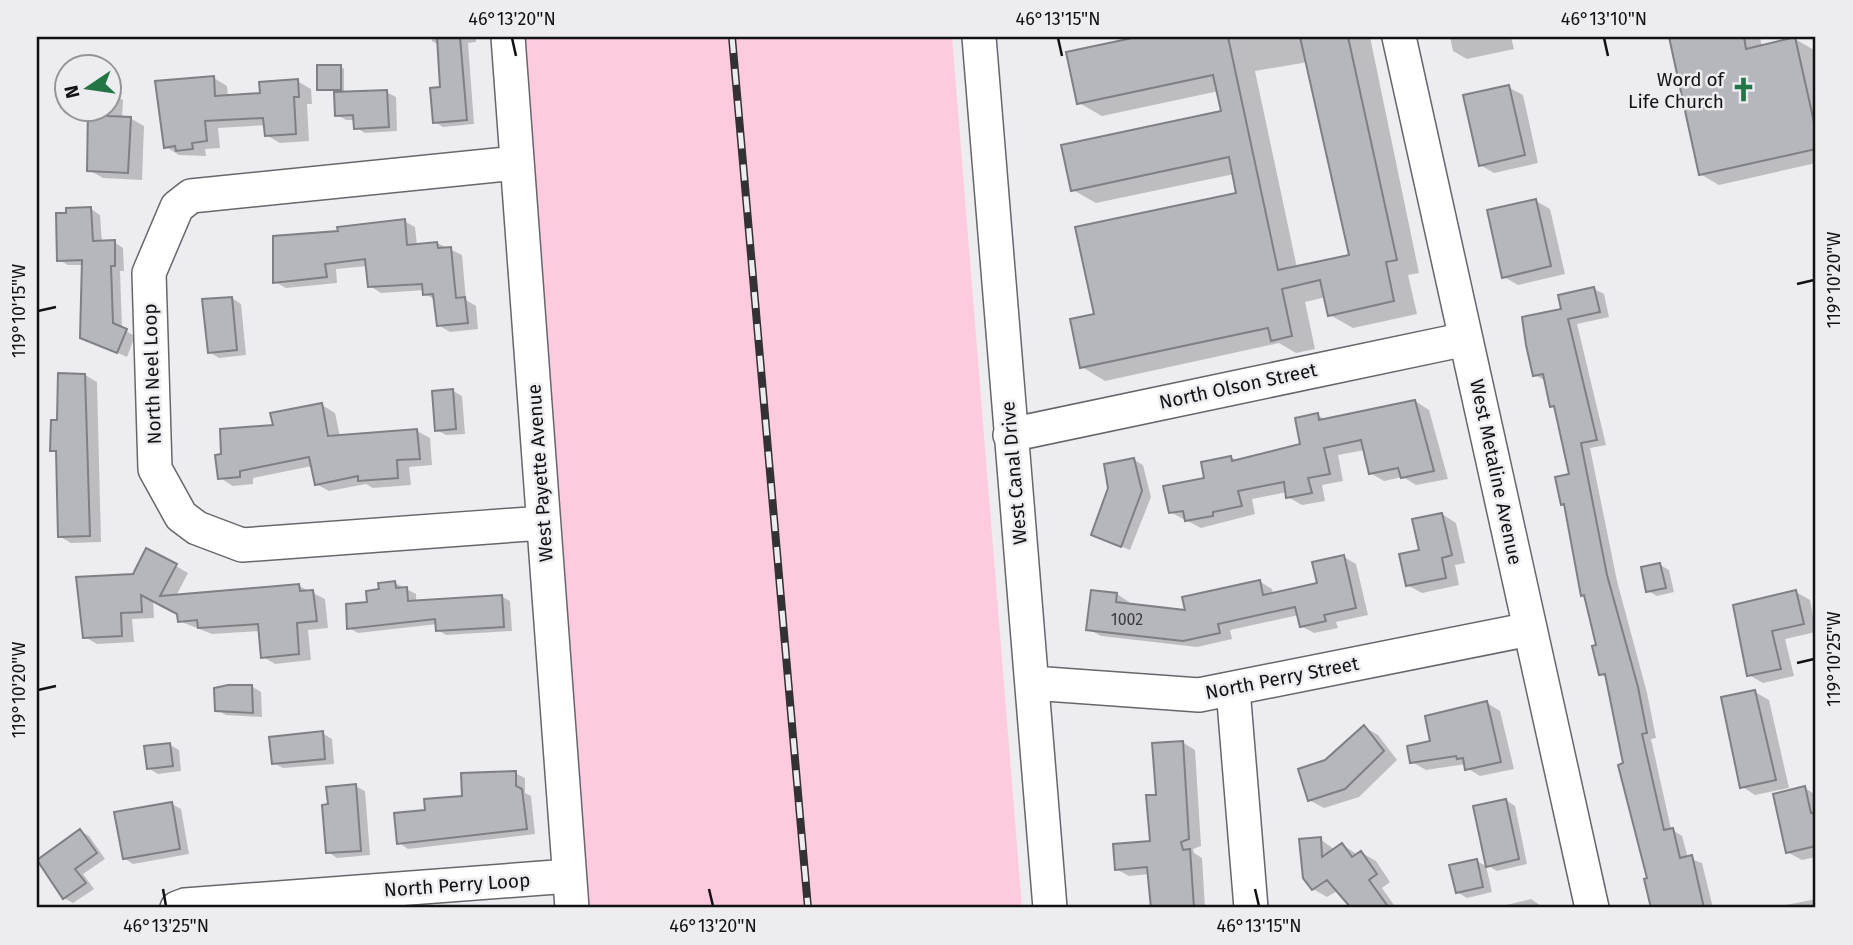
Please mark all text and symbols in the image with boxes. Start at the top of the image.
text: 46°13'20"N [468,8,556,30]
text: 46°13'15"N [1016,8,1100,30]
text: 46°13'10"N [1561,8,1647,30]
north arrow [52,52,122,122]
place label: Word of Life Church [1628,68,1726,113]
church icon: Word of Life Church [1730,76,1758,104]
text: N [59,83,85,100]
text: 119°10'20"W [1823,232,1845,328]
text: 119°10'15"W [8,264,30,358]
street label: North Neel Loop [138,303,166,445]
street label: North Olson Street [1157,358,1319,414]
street label: West Metaline Avenue [1465,377,1527,567]
street label: West Payette Avenue [522,383,558,563]
street label: West Canal Drive [996,400,1032,546]
house number: 1002 [1111,610,1143,629]
text: 119°10'25"W [1823,611,1845,707]
text: 119°10'20"W [8,642,30,738]
street label: North Perry Street [1203,652,1361,704]
street label: North Perry Loop [383,868,531,902]
text: 46°13'25"N [123,915,209,937]
text: 46°13'20"N [669,915,757,937]
text: 46°13'15"N [1217,915,1301,937]

